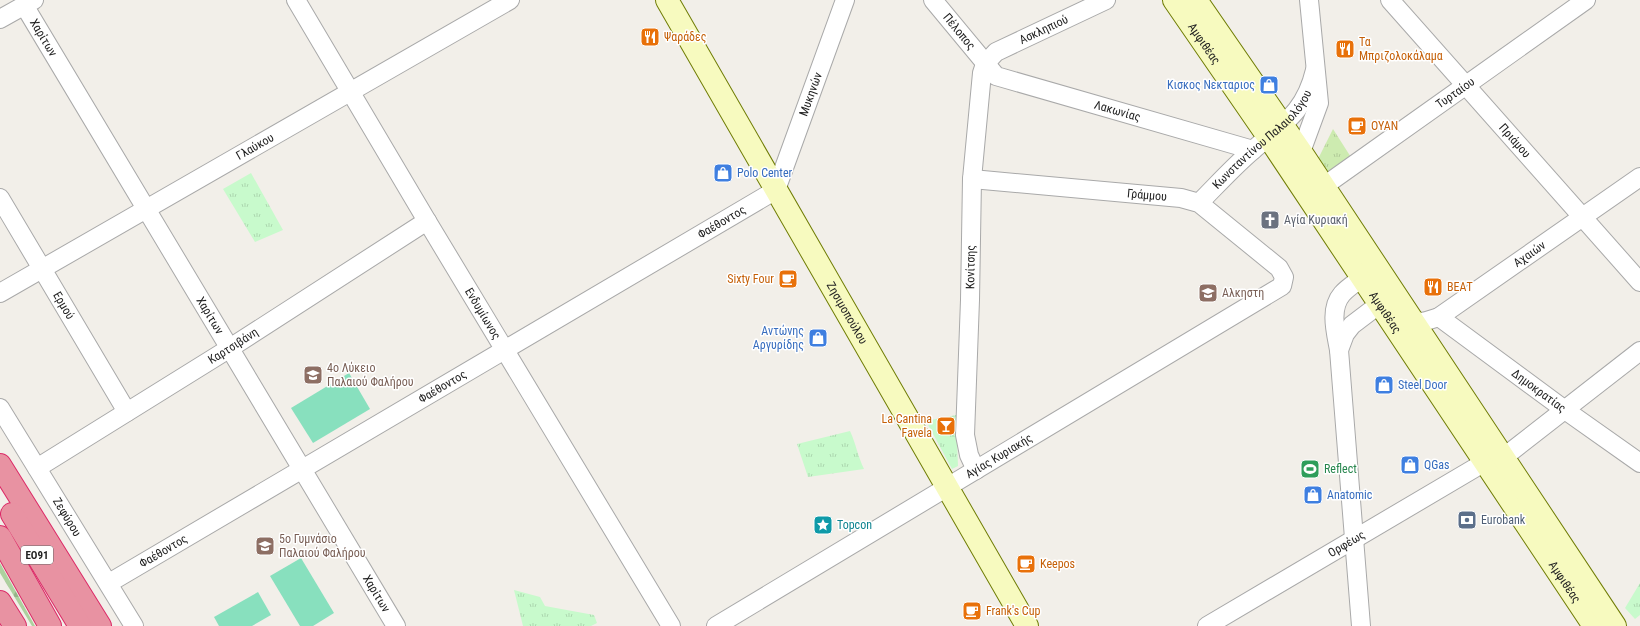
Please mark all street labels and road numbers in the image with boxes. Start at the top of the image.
street label: Πέλοπος [940,11,978,53]
street label: Ασκληπιού [1017,12,1070,47]
street label: Χαρίτων [27,16,60,59]
street label: Αμφιθέας [1185,20,1223,67]
street label: Μυκηνών [796,70,825,118]
street label: Τυρταίου [1433,74,1477,111]
street label: Κωνσταντίνου Παλαιολόγου [1210,88,1315,192]
street label: Λακωνίας [1093,98,1142,124]
street label: Πριάμου [1496,121,1534,161]
street label: Γλαύκου [234,130,276,163]
street label: Γράμμου [1127,186,1168,204]
street label: Φαέθοντος [695,202,748,242]
street label: Αχαιών [1511,238,1548,270]
street label: Κονίτσης [963,245,978,289]
street label: Ζησιμοπούλου [824,279,870,347]
street label: Ενδυμίωνος [462,285,504,342]
street label: Ερμού [50,289,78,322]
street label: Αμφιθέας [1366,289,1404,336]
street label: Χαρίτων [193,294,227,337]
street label: Καρτσιβάνη [205,325,261,367]
street label: Δημοκρατίας [1509,366,1569,415]
street label: Φαέθοντος [416,367,469,406]
street label: Αγίας Κυριακής [963,431,1035,481]
street label: Ζεφύρου [50,495,84,539]
street label: Ορφέως [1326,527,1368,560]
street label: Φαέθοντος [137,531,190,571]
road number: ΕΟ91 [21,546,53,564]
street label: Αμφιθέας [1546,559,1584,606]
street label: Χαρίτων [360,572,393,615]

